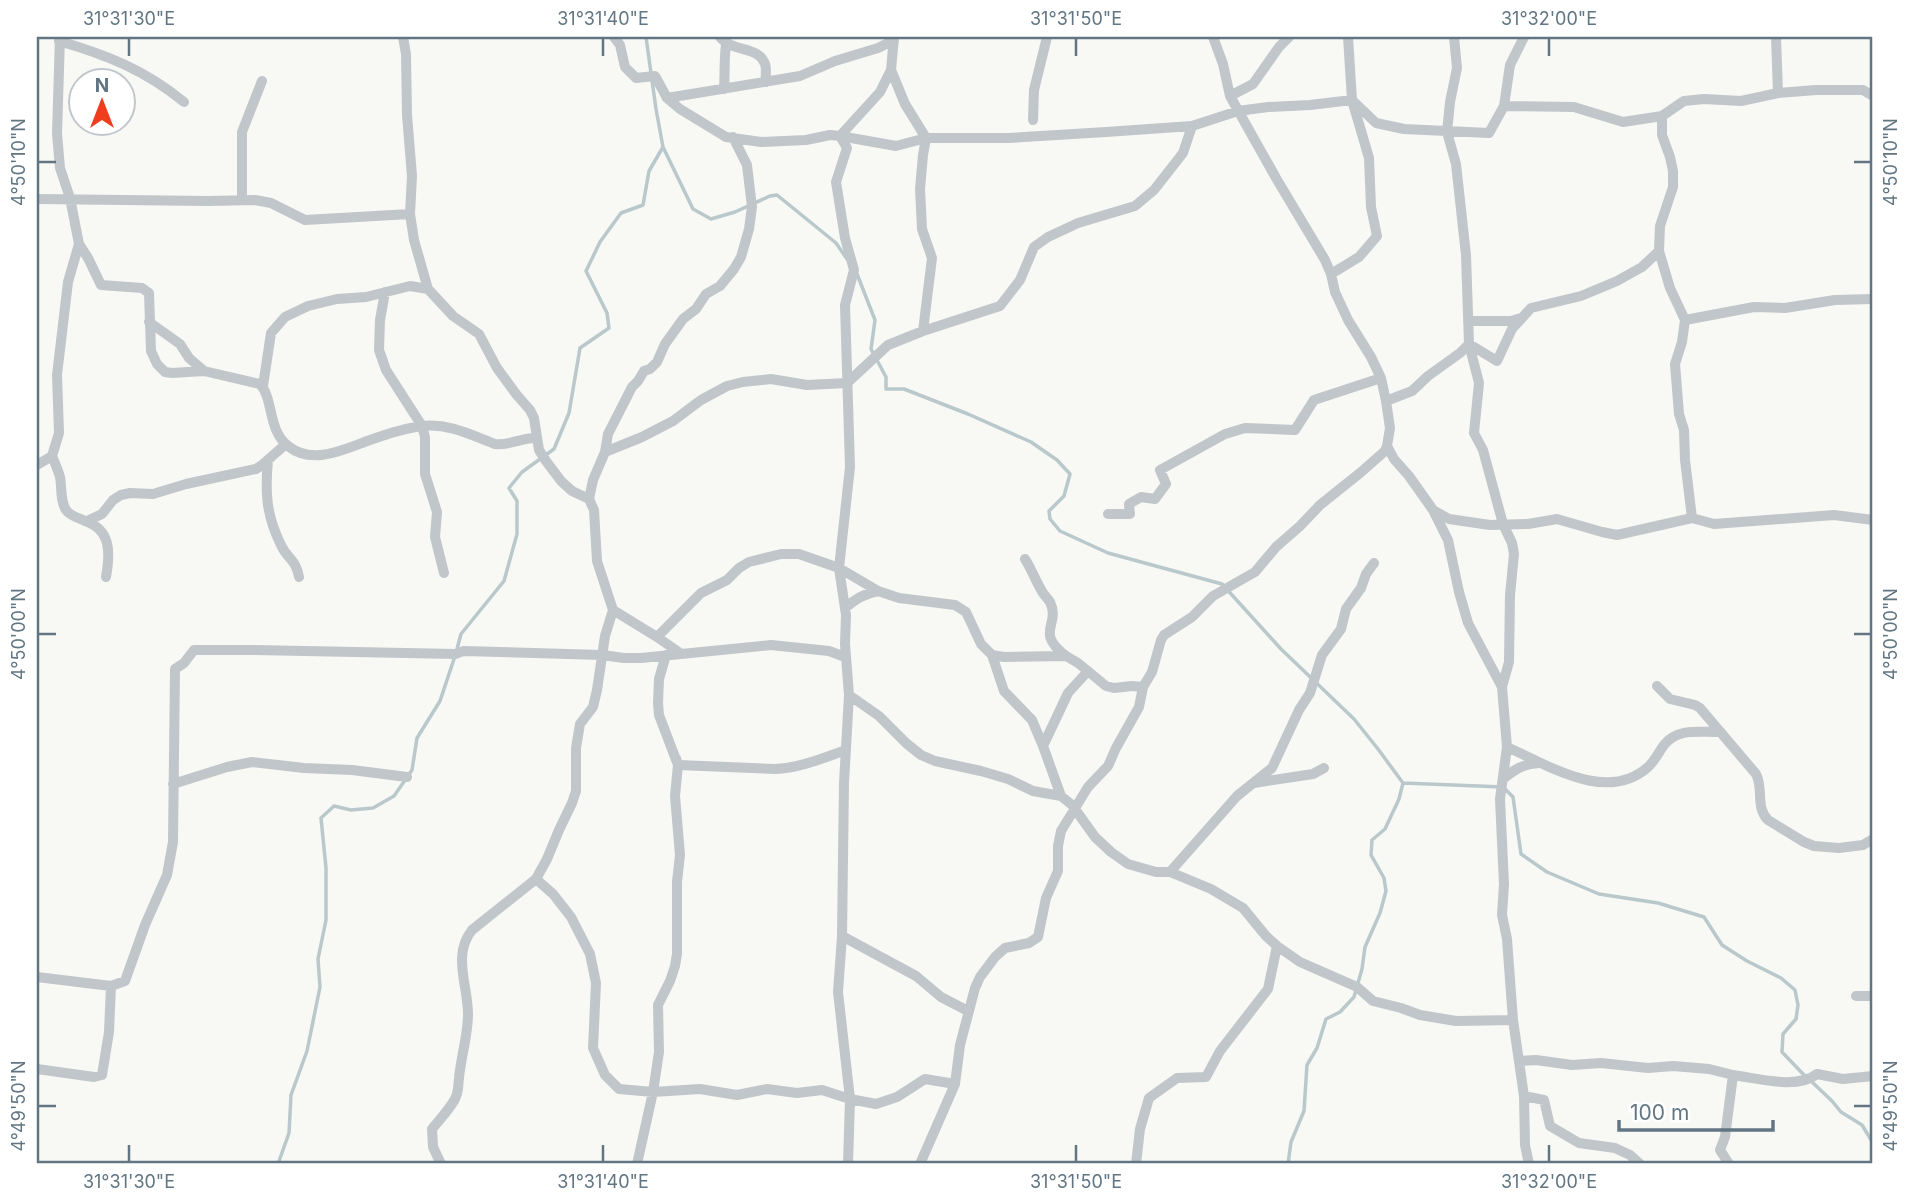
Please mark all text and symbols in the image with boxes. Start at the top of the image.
text: 31°31'30"E [83,8,175,29]
text: 31°31'40"E [557,8,649,29]
text: 31°31'50"E [1030,8,1122,29]
text: 31°32'00"E [1501,8,1597,29]
north arrow [66,66,136,136]
text: N [95,74,109,97]
text: 4°50'10"N [8,118,29,206]
text: 4°50'10"N [1880,118,1901,206]
text: 4°50'00"N [8,588,29,680]
text: 4°50'00"N [1880,588,1901,680]
text: 4°49'50"N [8,1060,29,1152]
text: 4°49'50"N [1880,1060,1901,1152]
scale bar [1619,1089,1773,1133]
text: 100 m [1630,1100,1689,1125]
text: 31°31'30"E [83,1171,175,1192]
text: 31°31'40"E [557,1171,649,1192]
text: 31°31'50"E [1030,1171,1122,1192]
text: 31°32'00"E [1501,1171,1597,1192]

